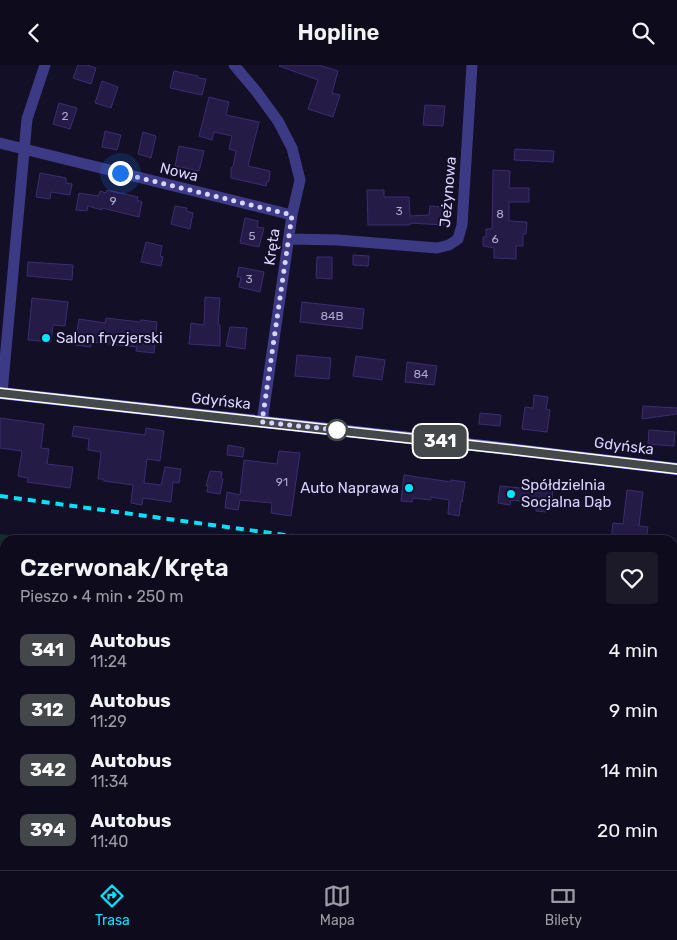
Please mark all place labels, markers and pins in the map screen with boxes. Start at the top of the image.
place label: Salon fryzjerski [56,329,163,347]
marker: Salon fryzjerski [40,332,52,344]
unlabelled marker [326,419,348,441]
place label: Spółdzielnia Socjalna Dąb [521,476,612,511]
place label: Auto Naprawa [300,479,399,497]
marker: Auto Naprawa [403,482,415,494]
marker: Spółdzielnia Socjalna Dąb [505,488,517,500]

